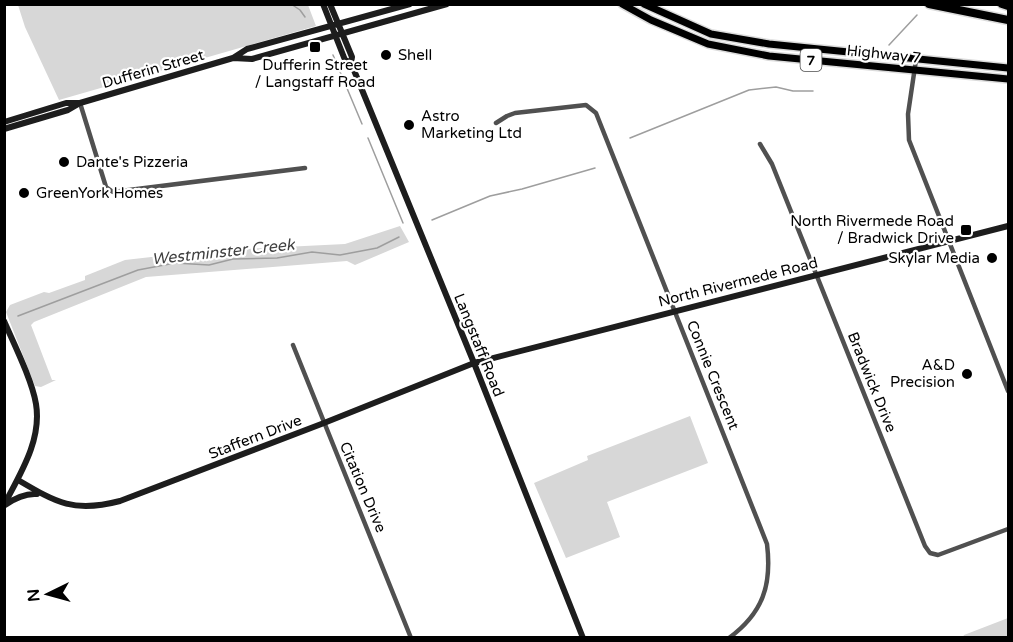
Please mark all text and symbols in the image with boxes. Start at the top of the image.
marker: Dufferin Street / Langstaff Road [308,40,322,54]
street label: Highway 7 [846,41,922,67]
street label: Dufferin Street [100,46,206,92]
place label: Shell [398,46,432,64]
marker: Shell [379,48,393,62]
road number: 7 [800,49,822,71]
place label: Dufferin Street / Langstaff Road [255,56,375,91]
place label: Astro Marketing Ltd [421,107,522,142]
marker: Astro Marketing Ltd [402,118,416,132]
place label: Dante's Pizzeria [76,153,188,171]
marker: Dante's Pizzeria [57,155,71,169]
place label: GreenYork Homes [36,184,163,202]
marker: GreenYork Homes [17,186,31,200]
place label: North Rivermede Road / Bradwick Drive [790,212,954,247]
marker: North Rivermede Road / Bradwick Drive [959,223,973,237]
water label: Westminster Creek [151,234,297,269]
place label: Skylar Media [888,249,980,267]
marker: Skylar Media [985,251,999,265]
street label: North Rivermede Road [656,253,820,311]
street label: Langstaff Road [450,291,508,399]
street label: Connie Crescent [683,318,743,433]
street label: Bradwick Drive [844,329,900,435]
place label: A&D Precision [890,356,955,391]
marker: A&D Precision [960,367,974,381]
street label: Staffern Drive [206,411,304,463]
street label: Citation Drive [336,439,390,535]
north arrow [18,564,78,624]
text: N [24,588,45,602]

